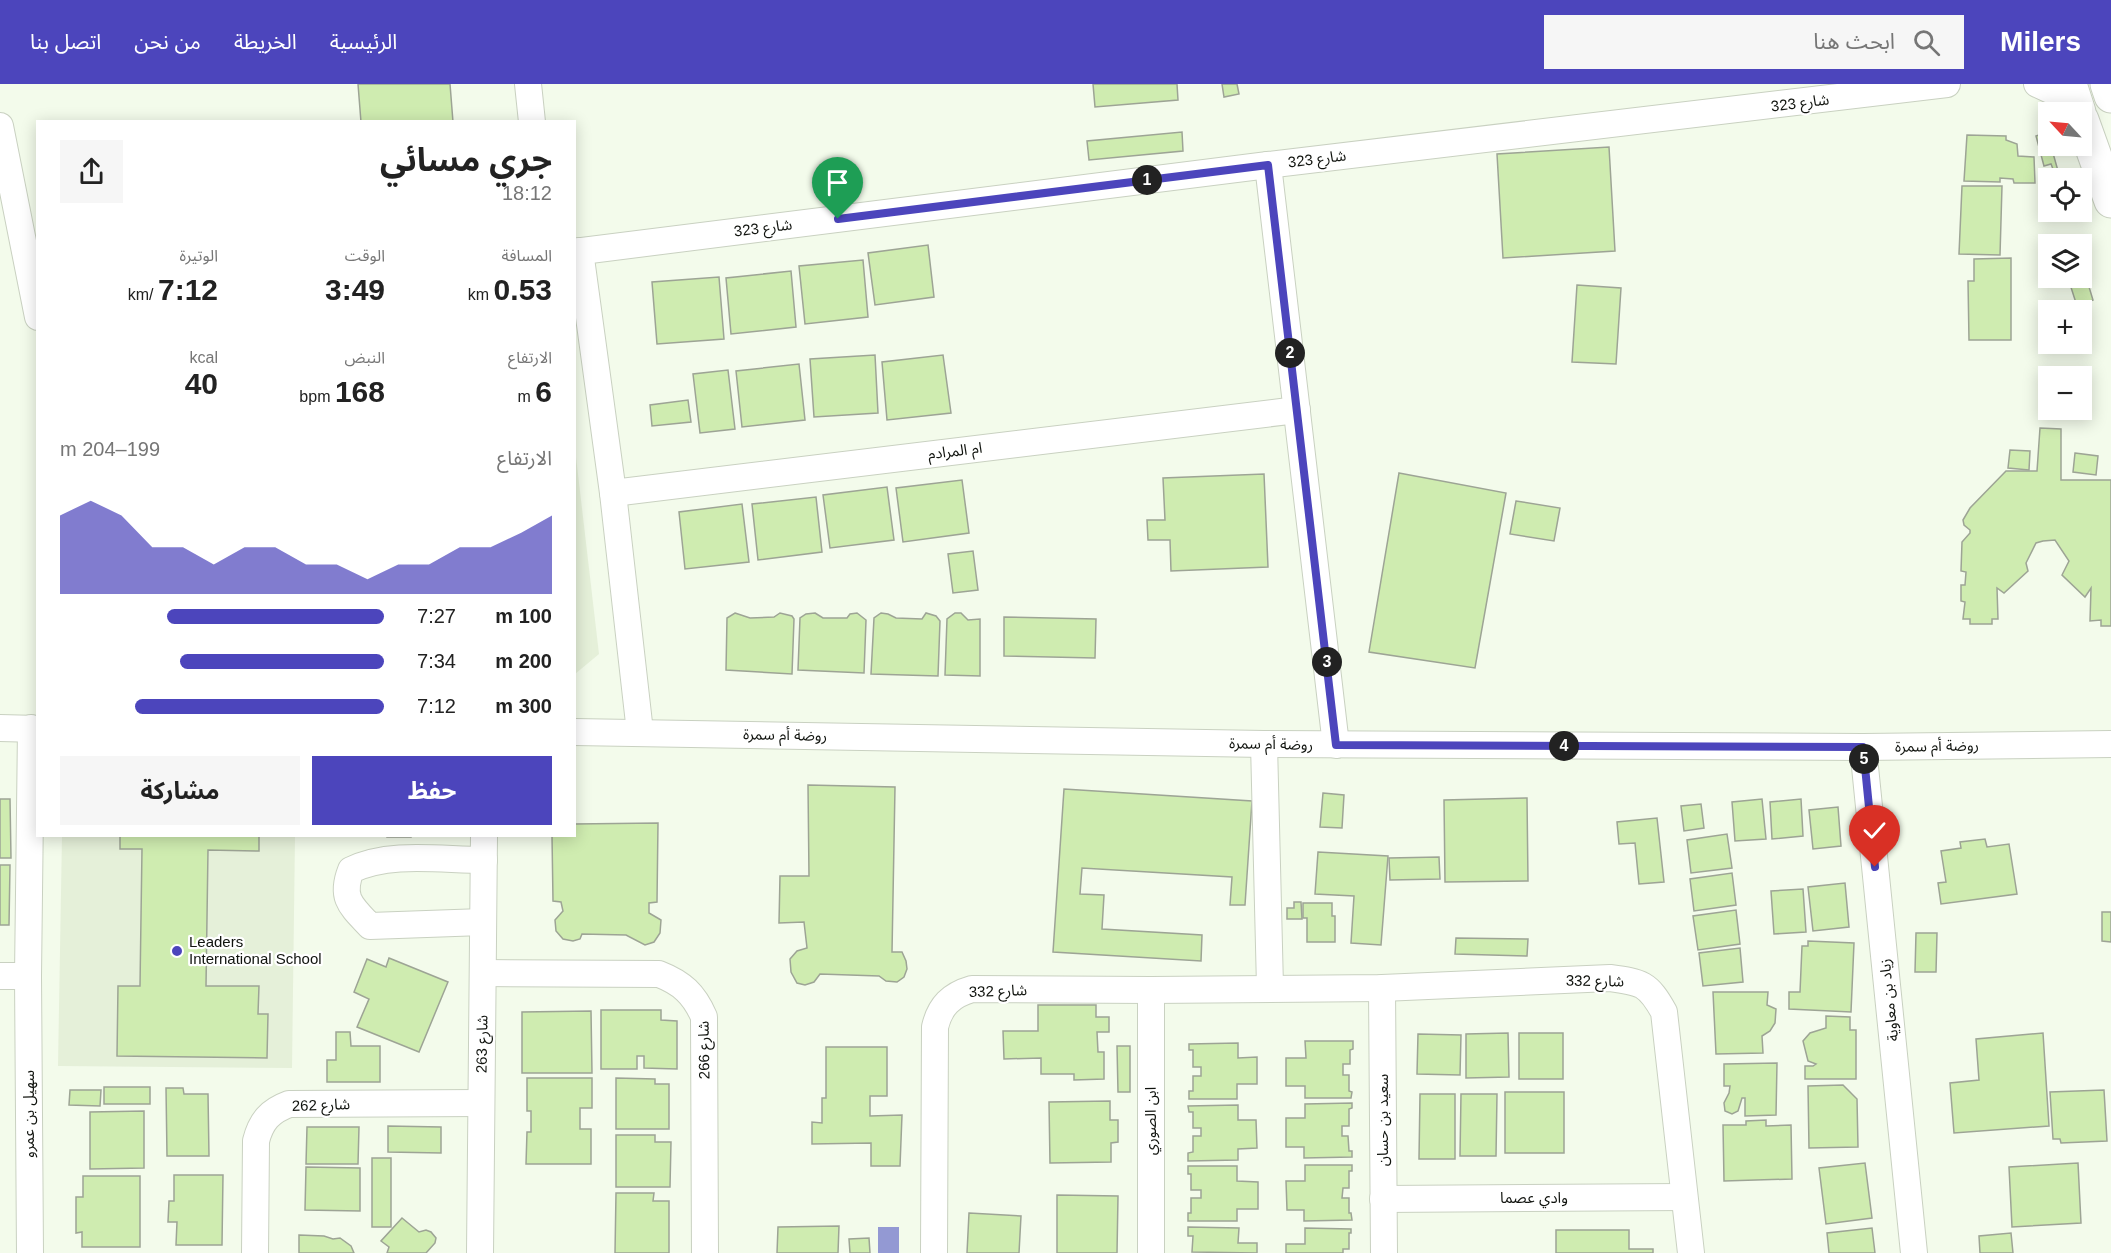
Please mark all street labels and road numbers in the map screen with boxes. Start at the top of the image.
street label: شارع 323 [1770,90,1831,118]
street label: شارع 323 [1287,146,1348,174]
street label: شارع 323 [733,215,794,243]
street label: ام المرادم [927,439,983,465]
street label: روضة أم سمرة [743,725,827,747]
street label: روضة أم سمرة [1229,734,1313,756]
street label: روضة أم سمرة [1895,736,1979,758]
street label: زياد بن معاوية [1876,958,1902,1042]
street label: شارع 332 [1566,971,1625,994]
street label: شارع 332 [968,981,1028,1004]
street label: شارع 263 [472,1014,495,1073]
street label: شارع 266 [694,1020,717,1079]
street label: سهيل بن عمرو [20,1070,38,1158]
street label: سعيد بن حسان [1374,1073,1392,1166]
street label: ابن الصوري [1142,1087,1162,1155]
street label: شارع 262 [291,1095,351,1118]
street label: وادي عصما [1500,1189,1568,1209]

